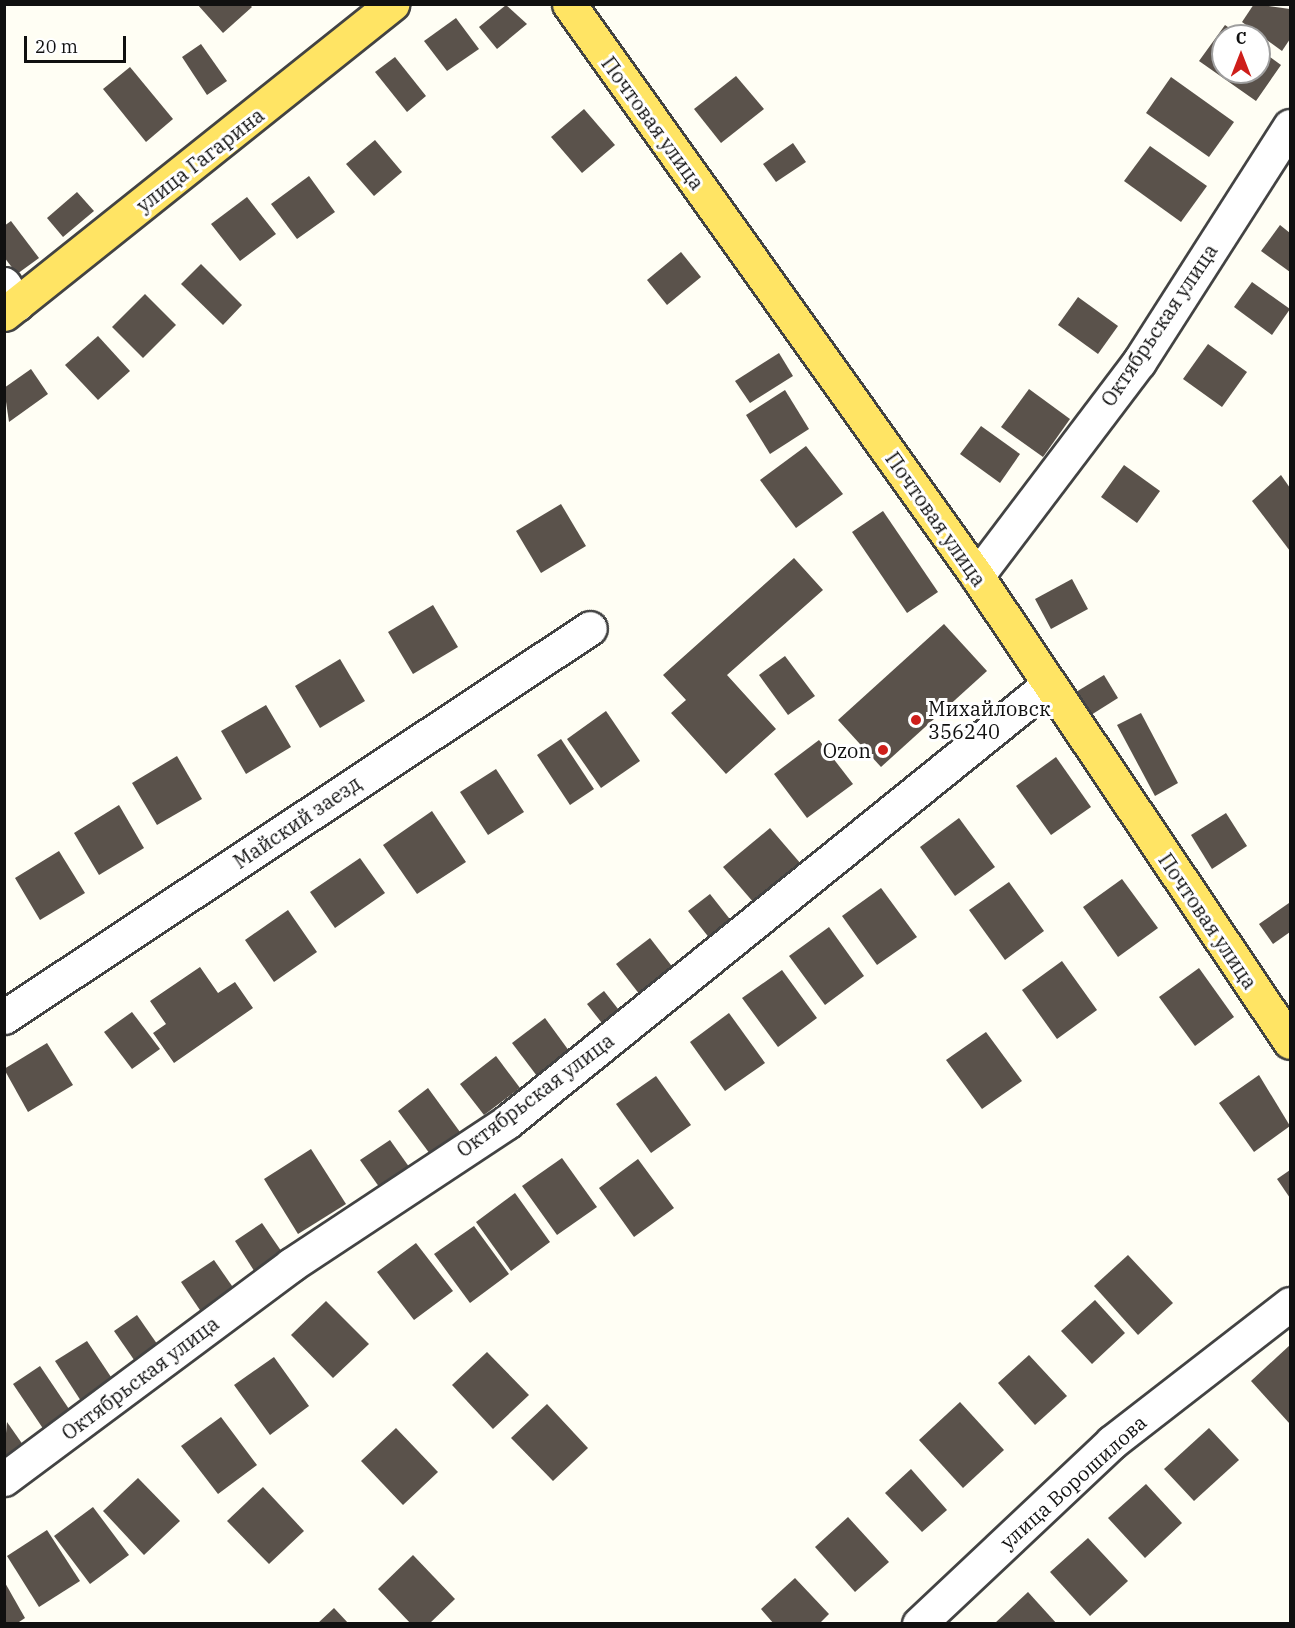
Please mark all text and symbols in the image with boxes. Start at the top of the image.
scale bar [27,24,129,62]
north arrow [1211,24,1271,84]
text: С [1236,28,1246,48]
text: 20 m [35,35,78,58]
street label: Почтовая улица [597,52,709,194]
street label: улица Гагарина [131,103,269,217]
street label: Октябрьская улица [1096,239,1222,411]
street label: Почтовая улица [881,447,991,591]
place label: Михайловск 356240 [928,696,1051,743]
marker: Михайловск 356240 [909,713,923,727]
place label: Ozon [823,738,871,762]
marker: Ozon [876,743,890,757]
street label: Майский заезд [229,771,365,873]
street label: Почтовая улица [1154,849,1262,993]
street label: Октябрьская улица [452,1028,618,1162]
street label: Октябрьская улица [57,1311,223,1445]
street label: улица Ворошилова [995,1410,1151,1554]

